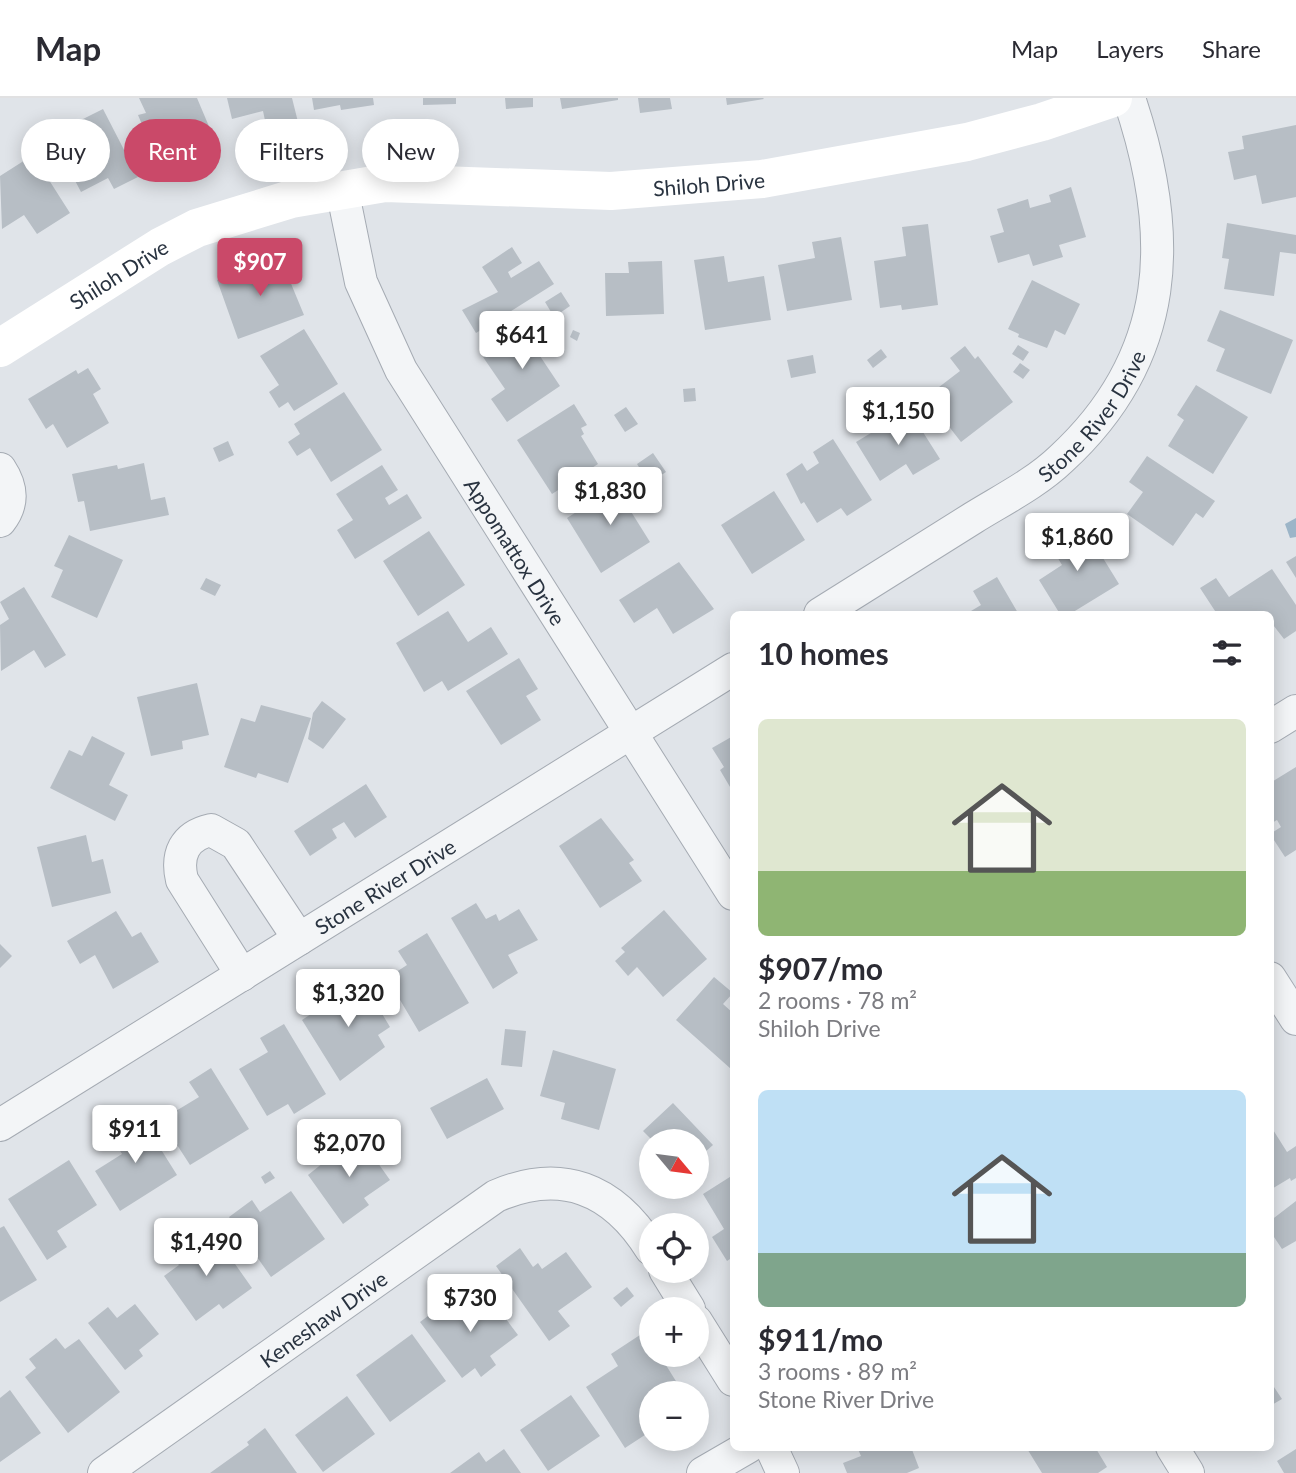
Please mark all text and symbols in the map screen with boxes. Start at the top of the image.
text: Map [35,28,101,68]
text: Map [1011,34,1058,63]
text: Layers [1096,34,1164,63]
text: Share [1202,34,1261,63]
chip: Buy [21,119,110,182]
chip: Rent [124,119,221,182]
chip: Filters [235,119,348,182]
chip: New [362,119,459,182]
street label: Shiloh Drive [652,166,766,200]
street label: Shiloh Drive [64,233,172,314]
pin: $907 [219,238,301,298]
text: $907 [233,247,287,275]
pin: $641 [481,312,563,371]
text: $641 [495,320,549,348]
street label: Stone River Drive [1033,346,1150,486]
pin: $1,150 [841,388,955,447]
text: $1,150 [862,396,934,424]
pin: $1,830 [553,468,667,527]
street label: Appomattox Drive [460,473,572,629]
text: $1,830 [574,476,646,504]
pin: $1,860 [1020,514,1134,573]
text: $1,860 [1041,522,1113,550]
icon: filters [1208,634,1246,672]
text: 10 homes [758,635,889,671]
icon: home [939,765,1065,891]
street label: Stone River Drive [310,833,460,939]
text: $907/mo [758,950,883,986]
pin: $1,320 [291,970,405,1029]
text: $1,320 [312,978,384,1006]
text: 2 rooms · 78 m² [758,986,917,1014]
text: Shiloh Drive [758,1014,881,1042]
pin: $911 [94,1105,176,1165]
text: $911 [108,1114,162,1142]
pin: $2,070 [292,1119,406,1179]
text: $2,070 [313,1128,385,1156]
north arrow [639,1129,709,1199]
map controls [639,1129,709,1451]
icon: home [939,1136,1065,1262]
button: locate [639,1213,709,1283]
pin: $1,490 [149,1218,263,1278]
text: $1,490 [170,1227,242,1255]
street label: Keneshaw Drive [254,1265,391,1372]
pin: $730 [429,1274,511,1334]
text: $730 [443,1283,497,1311]
button: + [639,1297,709,1367]
text: $911/mo [758,1321,883,1357]
text: 3 rooms · 89 m² [758,1357,917,1385]
button: − [639,1381,709,1451]
text: Stone River Drive [758,1385,934,1413]

